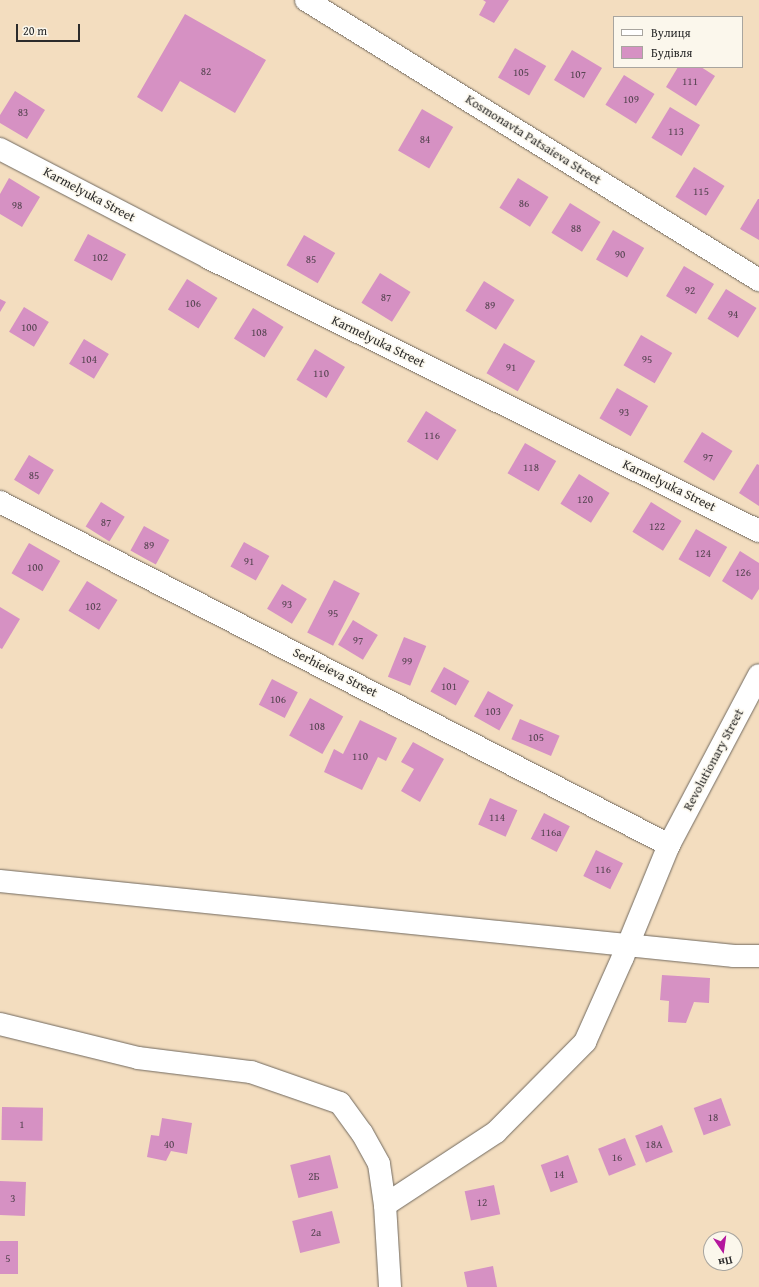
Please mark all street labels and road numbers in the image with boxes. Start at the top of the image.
street label: Kosmonavta Patsaieva Street [462,92,604,188]
street label: Karmelyuka Street [40,164,138,226]
street label: Karmelyuka Street [329,313,427,371]
street label: Karmelyuka Street [620,457,718,515]
street label: Serhieieva Street [290,645,380,701]
street label: Revolutionary Street [681,706,747,814]

